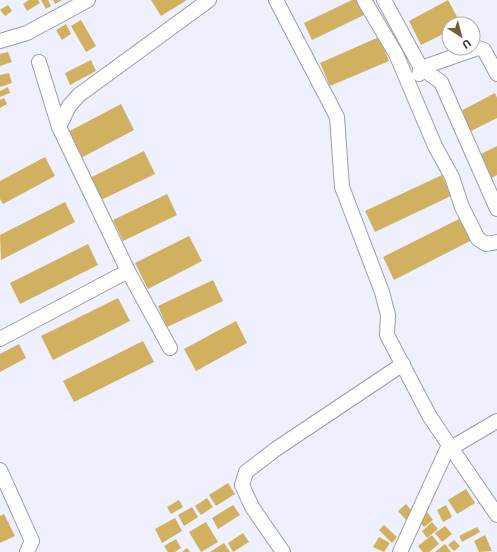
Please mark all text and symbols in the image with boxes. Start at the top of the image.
north arrow [441,16,481,56]
text: U [460,37,474,52]

